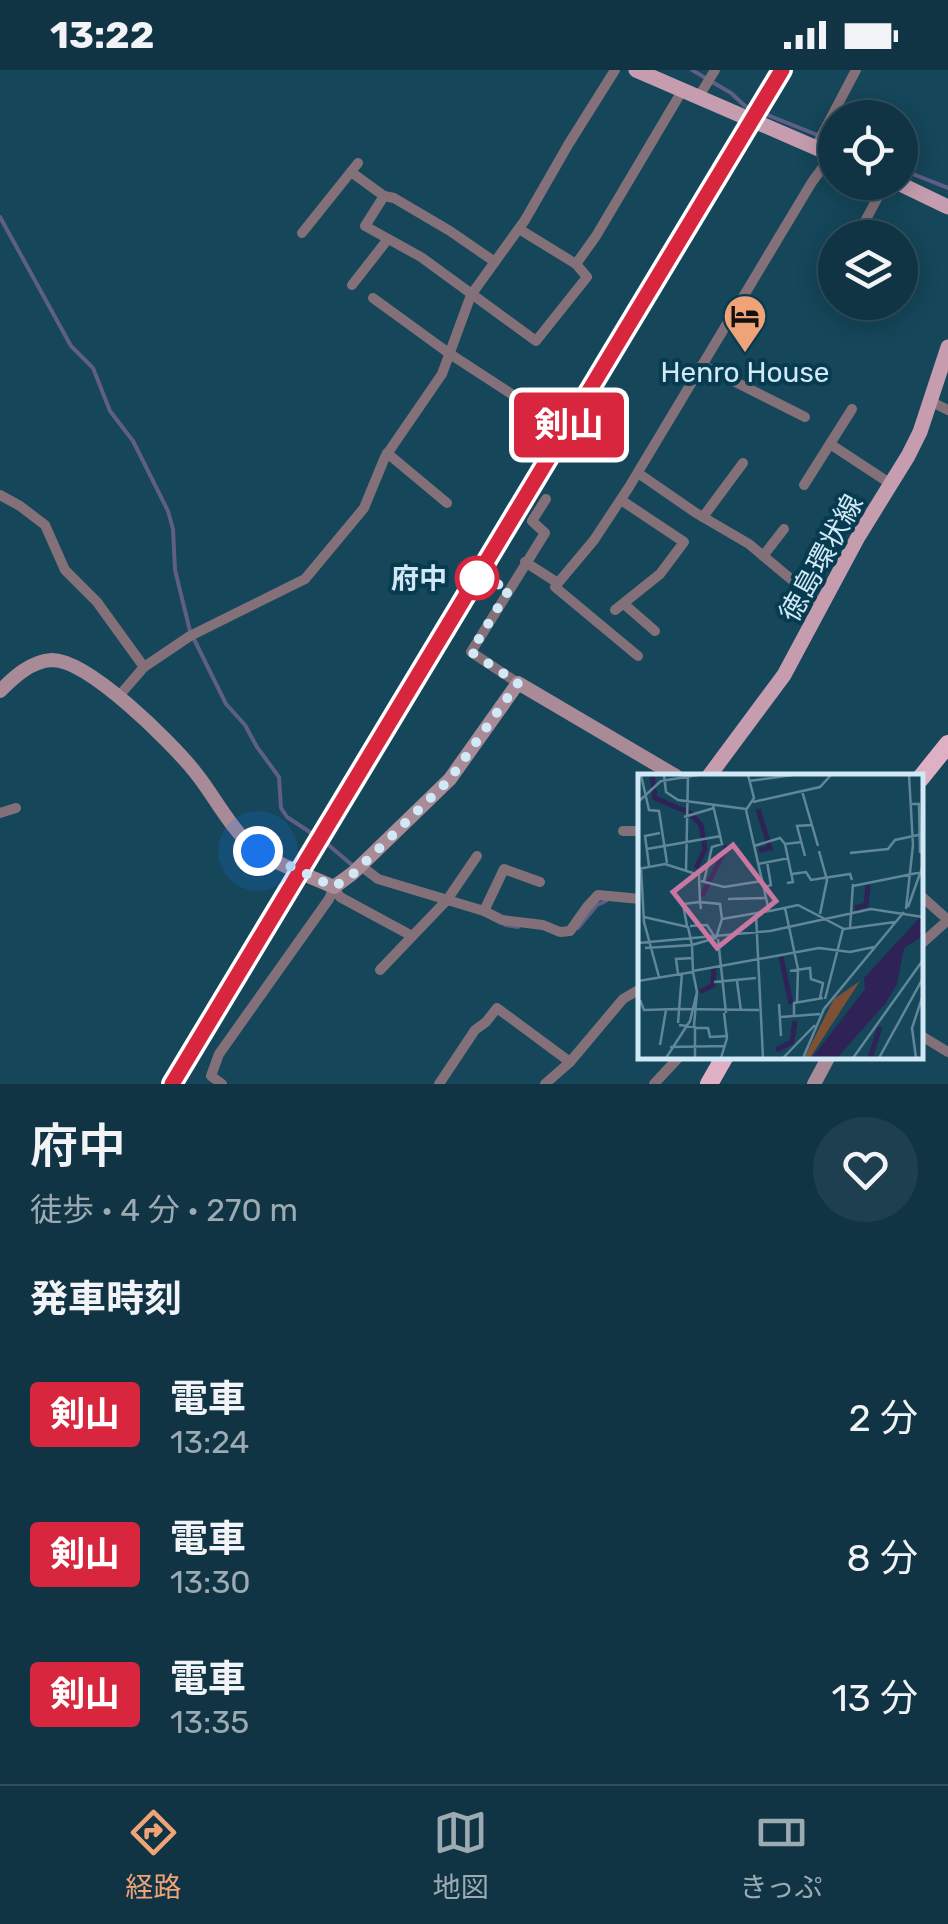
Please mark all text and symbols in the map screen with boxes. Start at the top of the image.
text: 13:22 [50,12,154,58]
map controls [818,100,918,320]
button: locate [818,100,918,200]
button: layers [818,220,918,320]
hotel icon: Henro House [722,293,768,354]
place label: Henro House [661,356,829,389]
line badge: 剣山 [524,392,614,458]
text: 剣山 [534,404,604,446]
street label: 徳島環状線 [773,489,870,627]
marker: 府中 [456,557,498,599]
place label: 府中 [391,562,447,595]
inset map [638,774,923,1059]
your location [233,826,283,876]
button: heart [813,1117,918,1222]
text: 府中 [30,1118,126,1175]
text: 徒歩 · 4 分 · 270 m [30,1191,298,1229]
text: 発車時刻 [30,1276,182,1322]
text: 電車 [170,1376,246,1422]
text: 剣山 [50,1393,120,1435]
text: 2 分 [848,1395,918,1441]
text: 13:24 [170,1423,249,1461]
text: 電車 [170,1516,246,1562]
text: 剣山 [50,1533,120,1575]
text: 8 分 [847,1535,918,1581]
text: 13:30 [170,1563,251,1601]
text: 電車 [170,1656,246,1702]
text: 剣山 [50,1673,120,1715]
text: 13 分 [832,1675,918,1721]
text: 13:35 [170,1703,249,1741]
tab: 経路 [126,1805,182,1905]
tab: 地図 [433,1805,489,1905]
tab: きっぷ [740,1805,822,1905]

